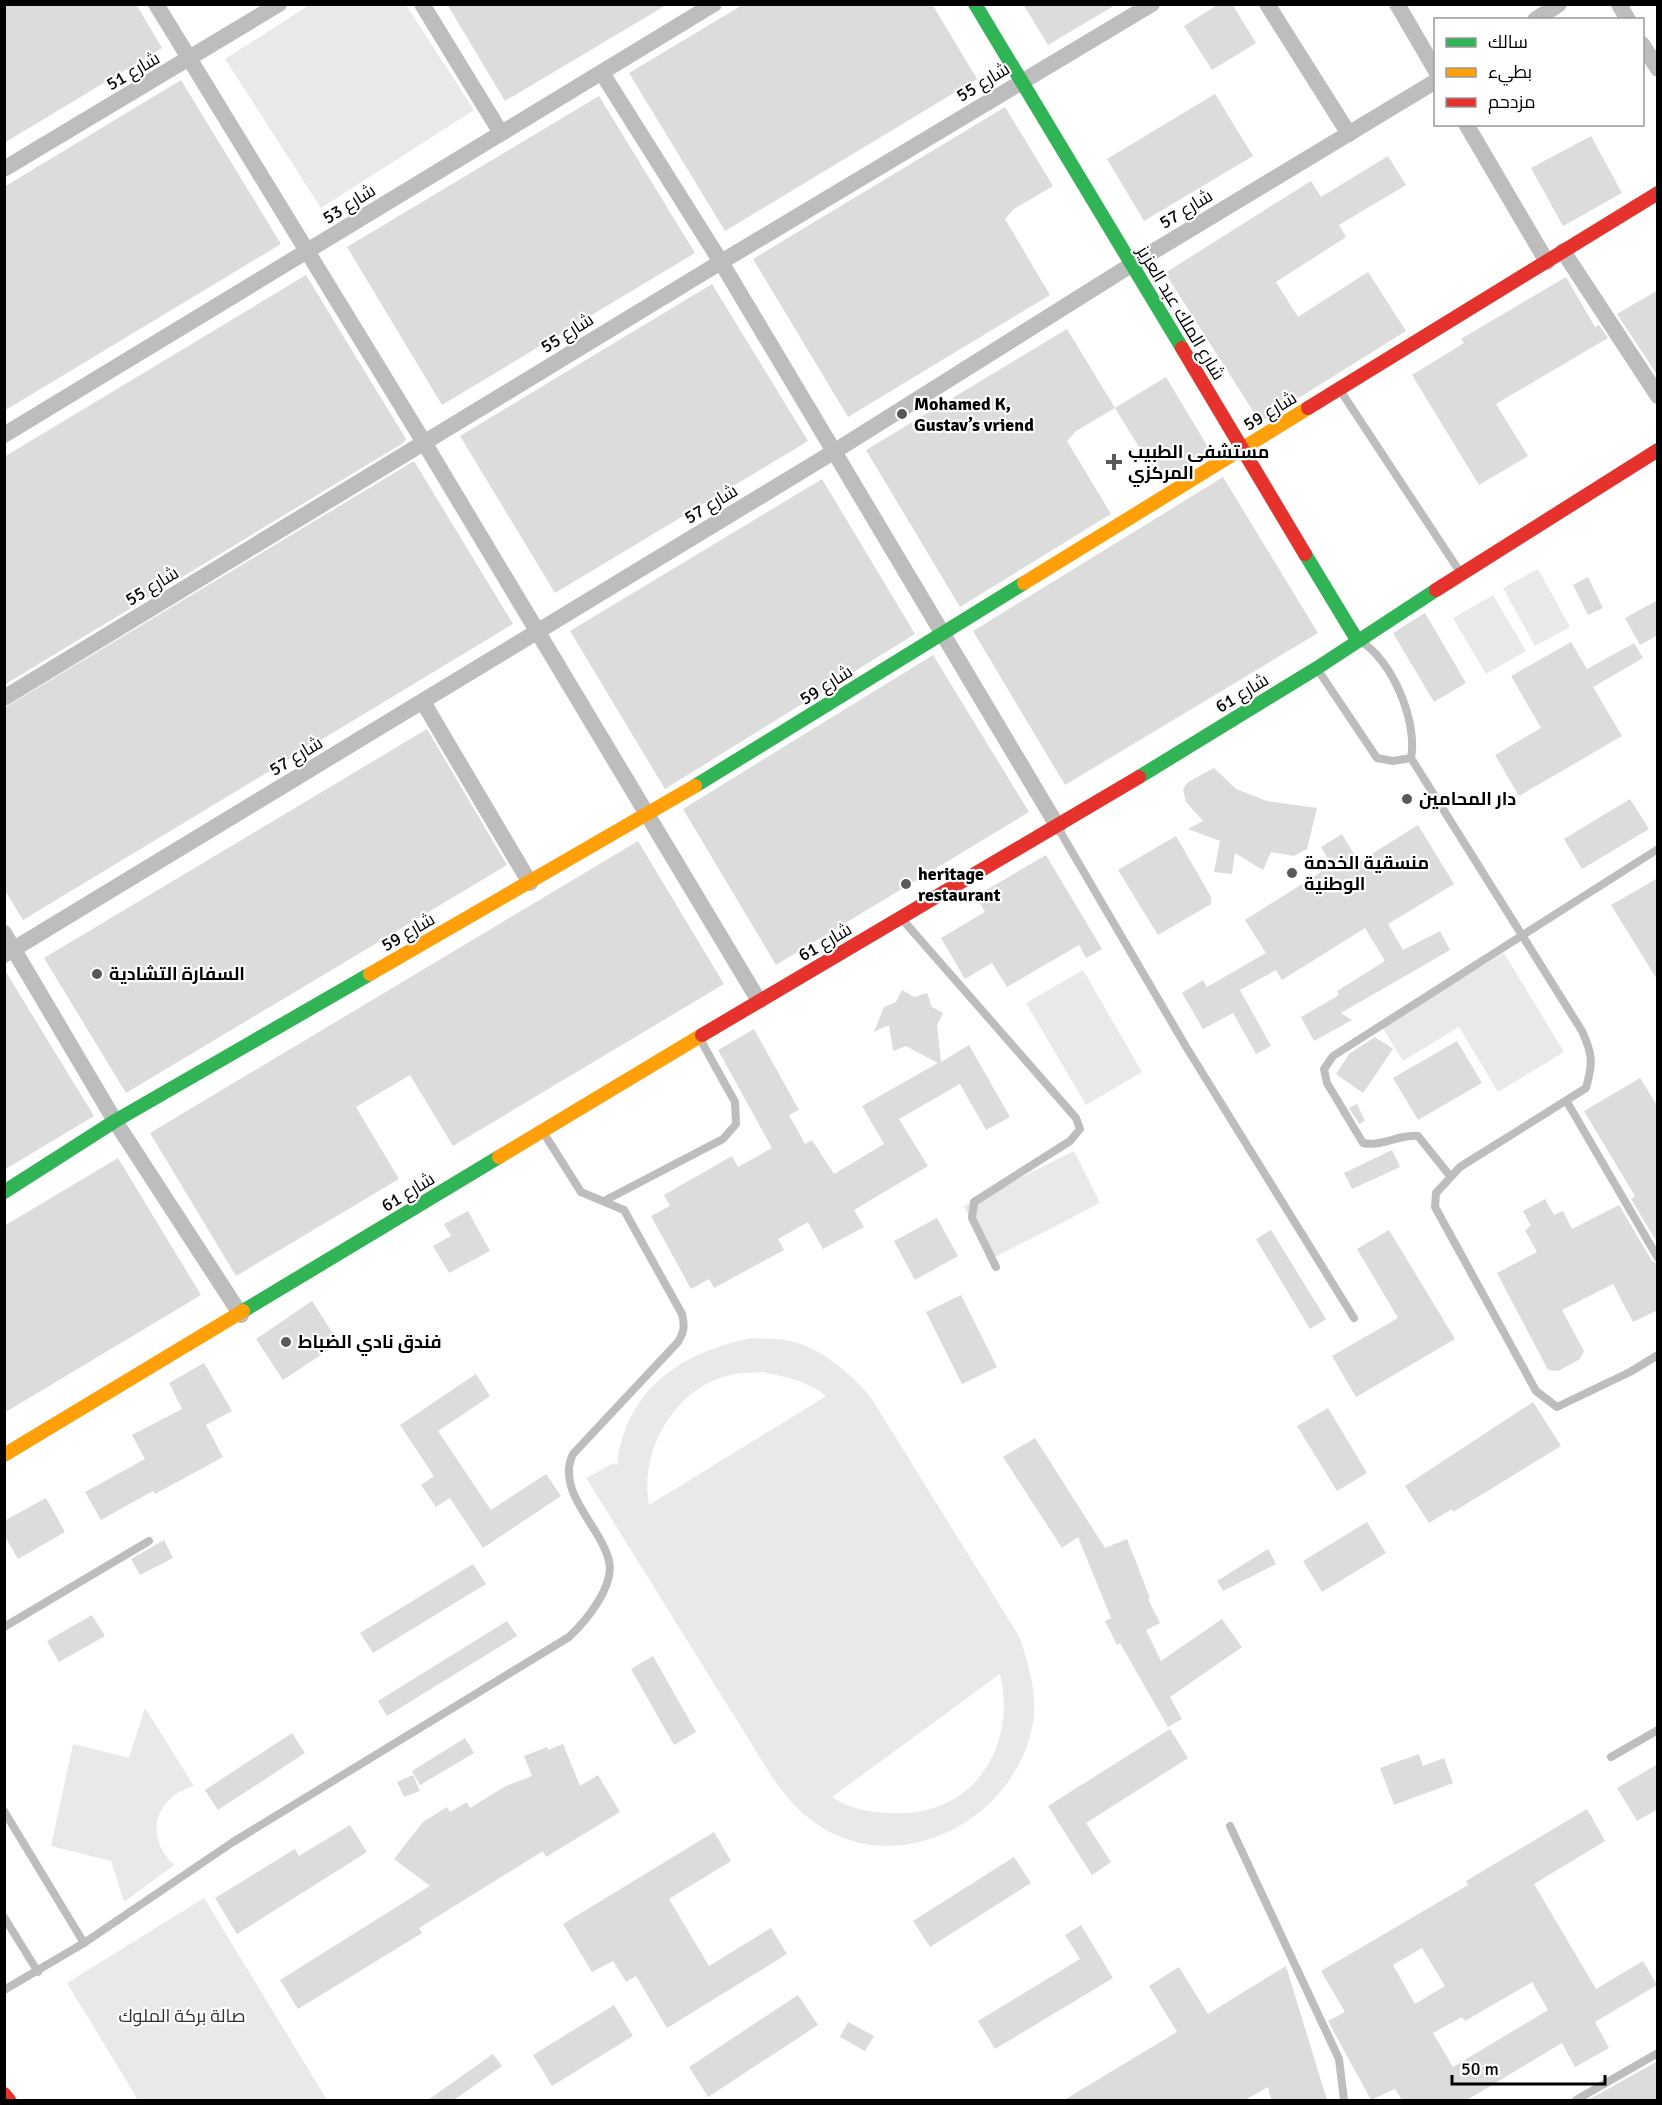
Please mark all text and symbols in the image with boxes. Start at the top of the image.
legend [1434,18,1644,126]
text: سالك [1488,31,1528,53]
street label: شارع 51 [102,47,164,96]
street label: شارع 55 [952,58,1014,107]
text: بطيء [1488,61,1532,86]
text: مزدحم [1488,91,1536,114]
street label: شارع 53 [318,179,380,230]
street label: شارع 57 [1155,185,1217,234]
street label: شارع الملك عبد العزيز [1131,241,1230,385]
street label: شارع 55 [536,308,598,359]
street label: شارع 59 [1239,387,1301,436]
place label: Mohamed K, Gustav’s vriend [914,393,1034,436]
marker: Mohamed K, Gustav’s vriend [895,407,909,421]
place label: مستشفى الطبيب المركزي [1128,441,1270,487]
marker: مستشفى الطبيب المركزي [1105,453,1123,471]
street label: شارع 57 [680,480,742,529]
street label: شارع 55 [121,562,183,611]
street label: شارع 59 [795,660,857,711]
street label: شارع 61 [1211,669,1273,718]
street label: شارع 57 [265,732,327,781]
place label: دار المحامين [1419,788,1516,810]
marker: دار المحامين [1400,792,1414,806]
place label: منسقية الخدمة الوطنية [1304,852,1429,895]
place label: heritage restaurant [918,863,1001,906]
marker: منسقية الخدمة الوطنية [1285,866,1299,880]
marker: heritage restaurant [899,877,913,891]
street label: شارع 59 [377,908,439,957]
street label: شارع 61 [794,918,856,967]
place label: السفارة التشادية [109,963,245,985]
marker: السفارة التشادية [90,967,104,981]
street label: شارع 61 [377,1168,439,1217]
place label: فندق نادي الضباط [298,1331,442,1356]
marker: فندق نادي الضباط [279,1335,293,1349]
park label: صالة بركة الملوك [118,2005,246,2027]
scale bar [1452,2048,1605,2086]
text: 50 m [1461,2058,1499,2080]

